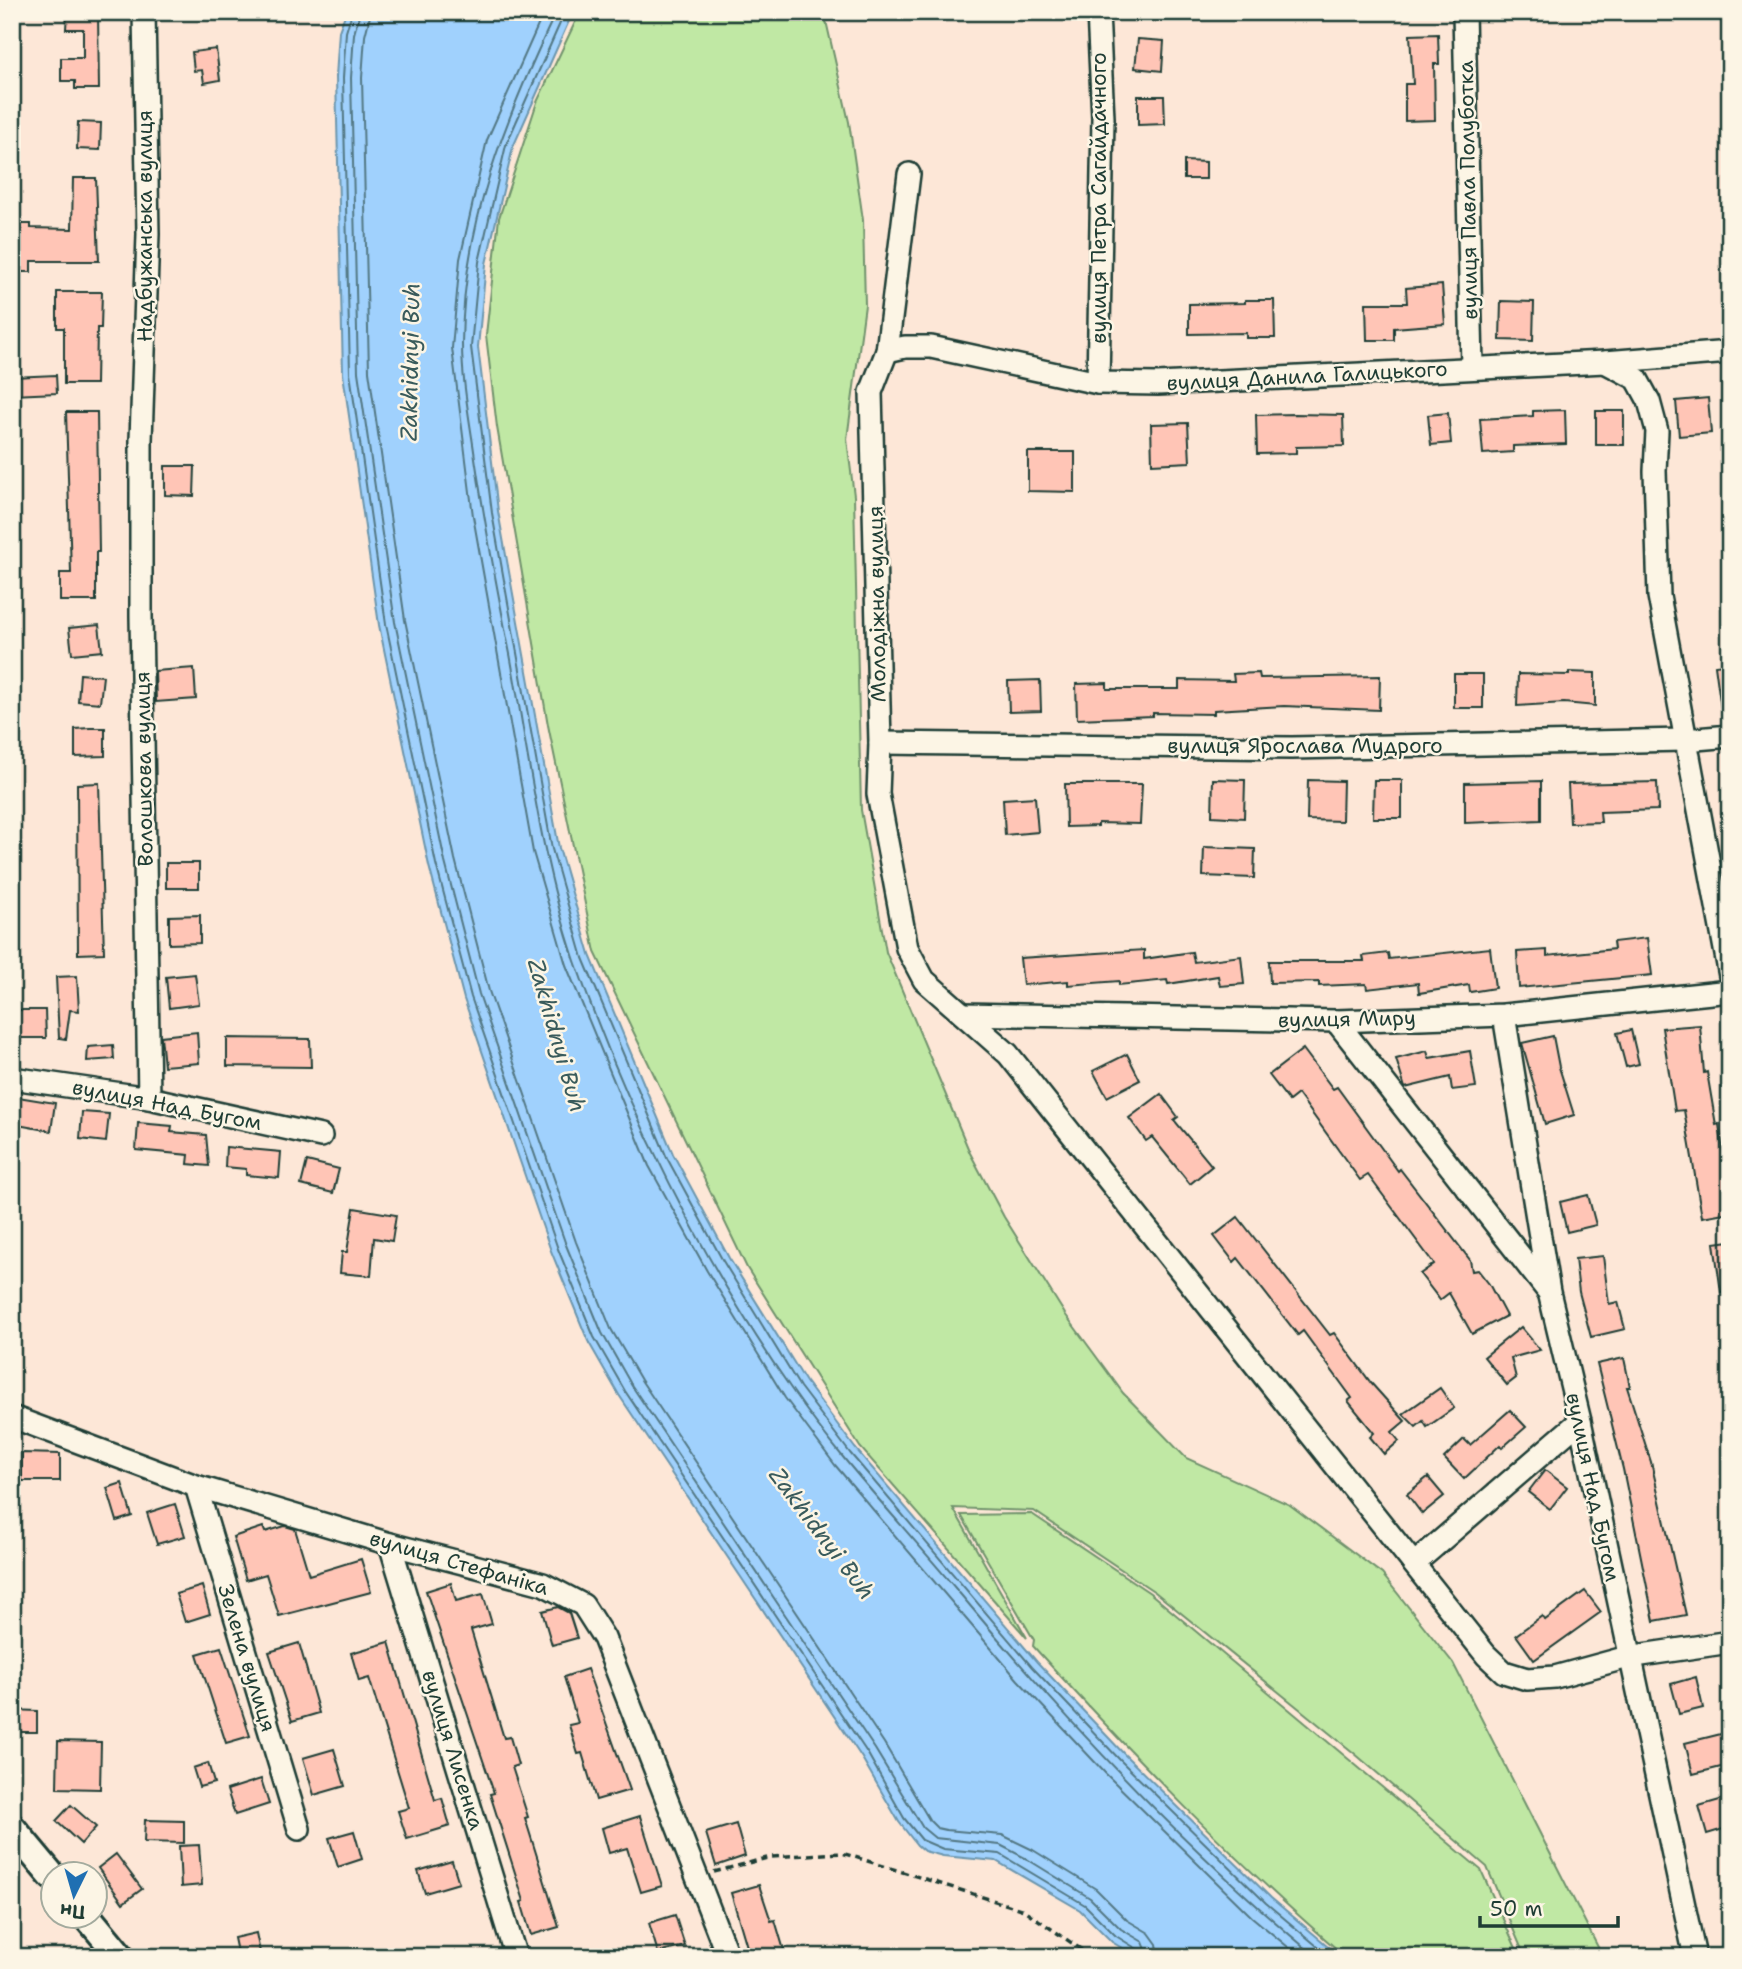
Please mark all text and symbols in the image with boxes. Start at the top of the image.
street label: вулиця Петра Сагайдачного [1085,52,1113,344]
street label: вулиця Павла Полуботка [1452,60,1484,320]
street label: Надбужанська вулиця [131,110,159,342]
water label: Zakhidnyi Buh [394,282,426,442]
street label: вулиця Данила Галицького [1166,355,1448,397]
street label: Молодіжна вулиця [861,505,893,703]
street label: Волошкова вулиця [128,671,160,867]
street label: вулиця Ярослава Мудрого [1167,732,1443,760]
water label: Zakhidnyi Buh [521,955,593,1115]
street label: вулиця Миру [1278,1004,1416,1034]
street label: вулиця Над Бугом [70,1073,264,1137]
street label: вулиця Над Бугом [1559,1390,1627,1584]
water label: Zakhidnyi Buh [762,1461,882,1605]
street label: вулиця Стефаніка [366,1524,552,1602]
street label: Зелена вулиця [211,1581,283,1735]
street label: вулиця Лисенка [415,1667,491,1833]
north arrow [38,1860,108,1930]
scale bar [1480,1885,1618,1929]
text: 50 m [1490,1895,1543,1923]
text: Пн [59,1898,86,1925]

